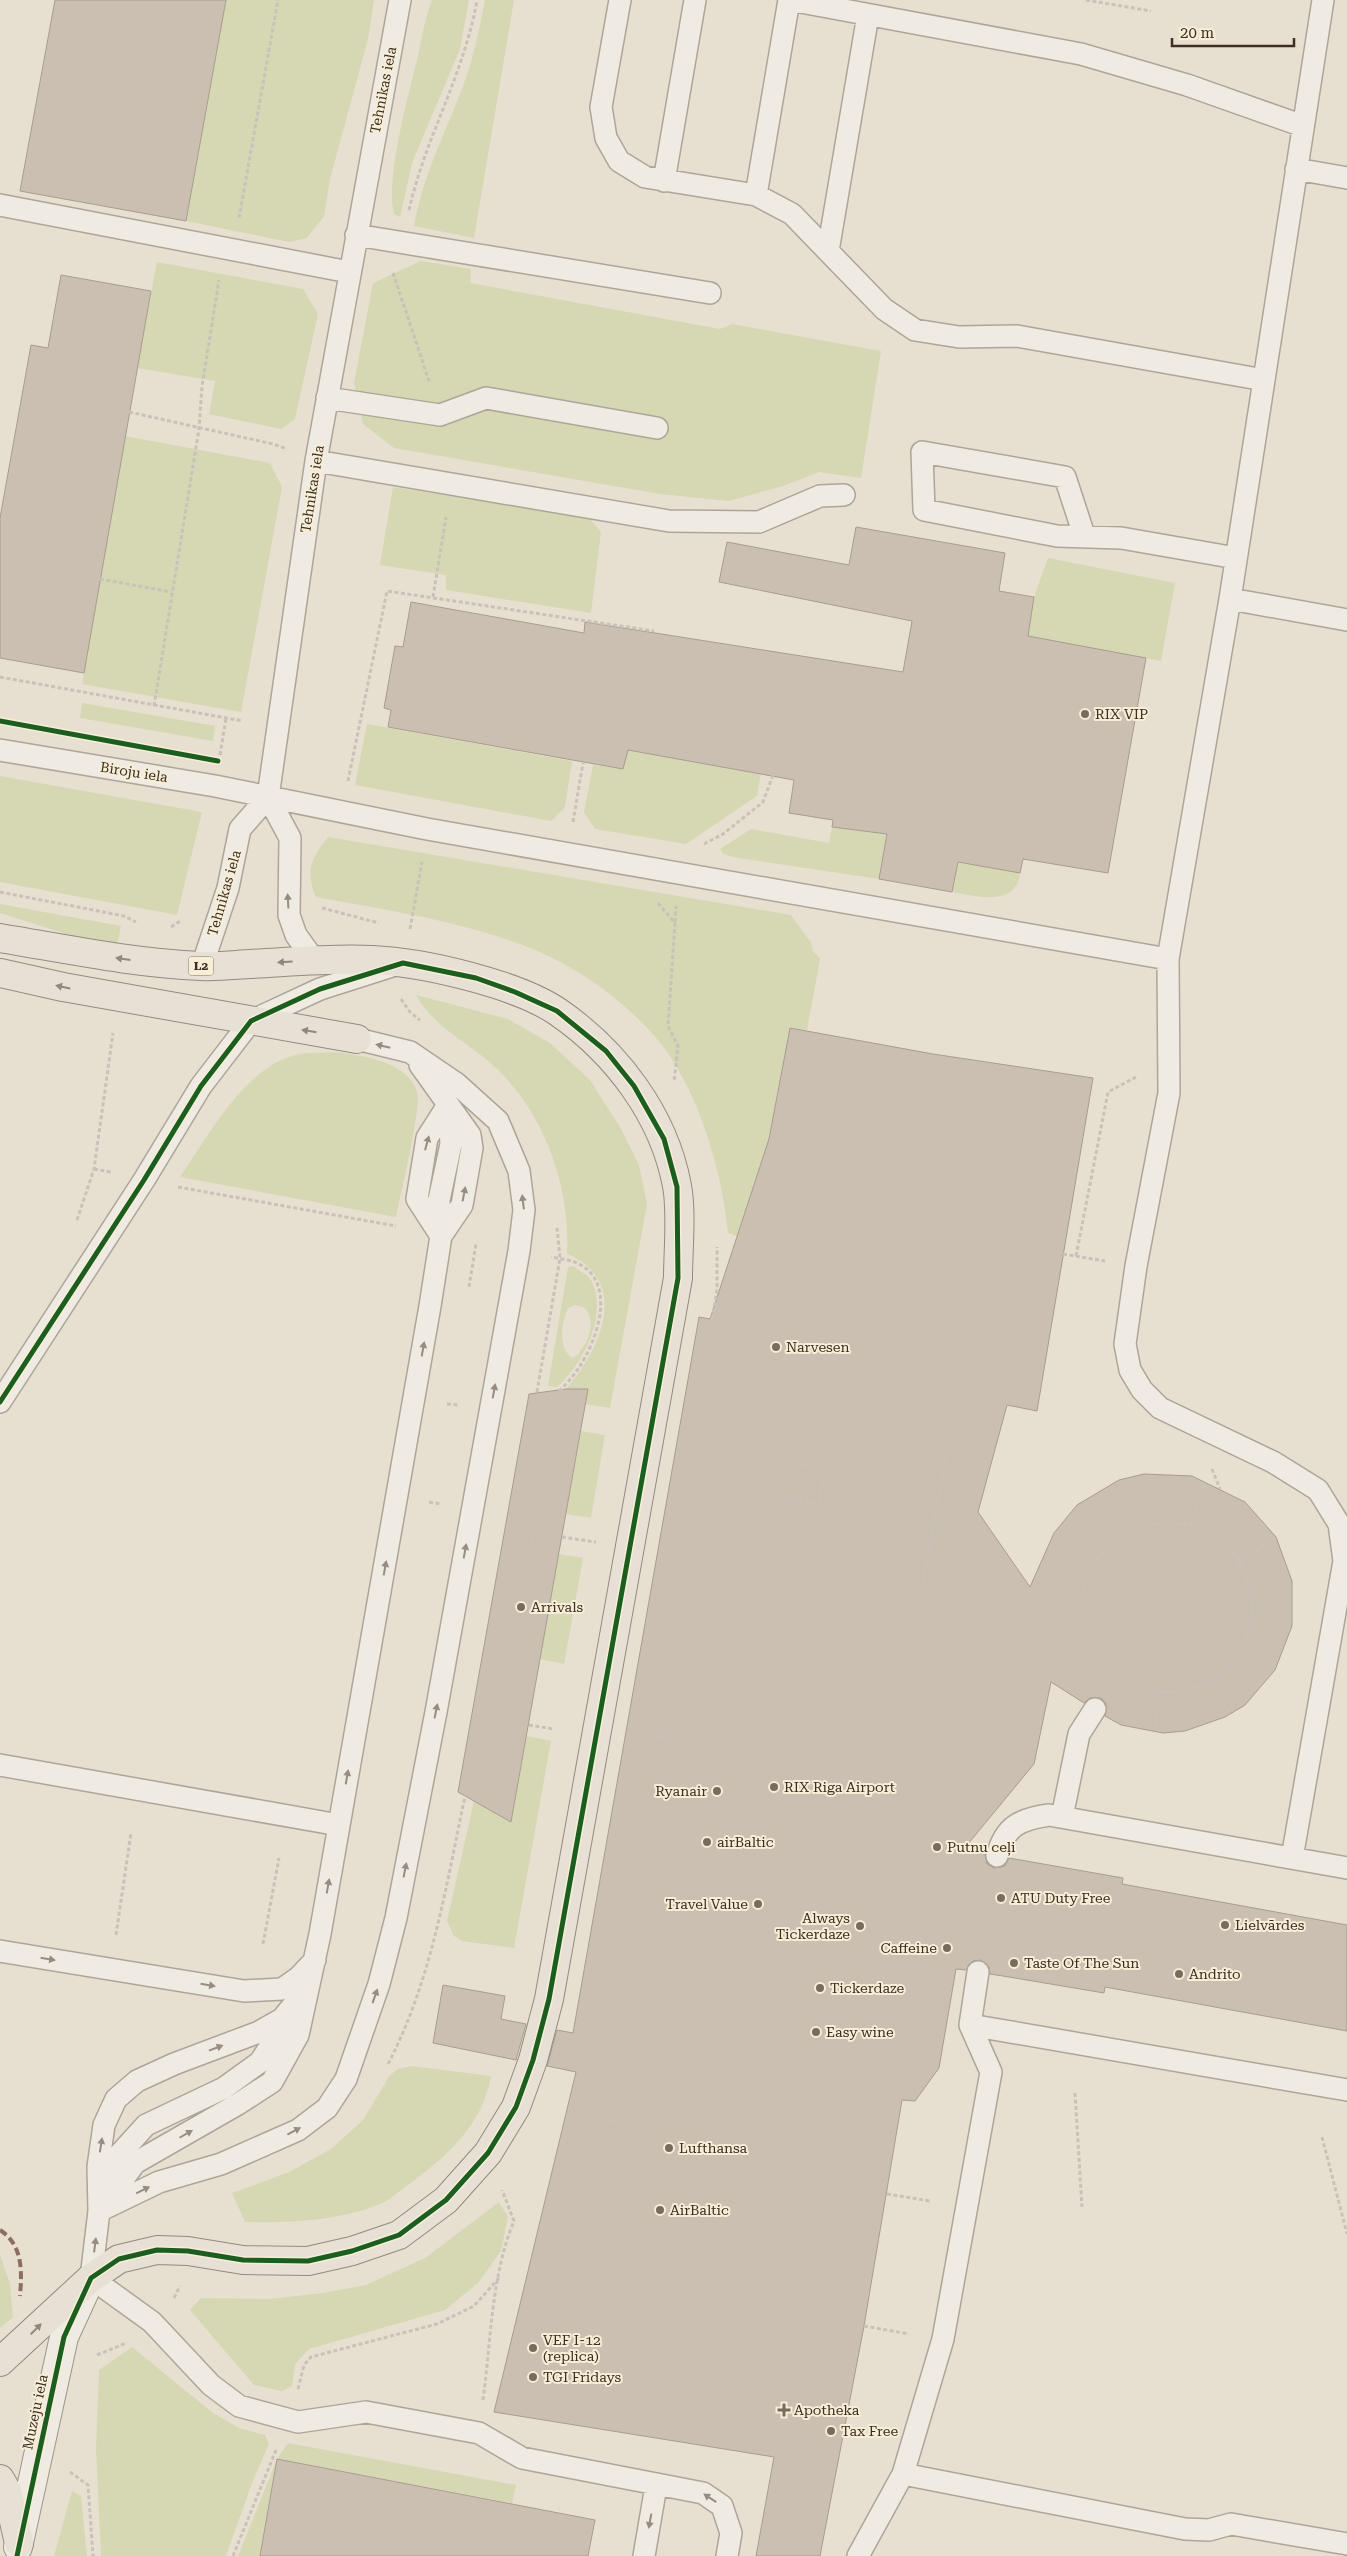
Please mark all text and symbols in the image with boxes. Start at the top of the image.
scale bar [1172,15,1294,47]
text: 20 m [1180,24,1215,42]
street label: Tehnikas iela [367,45,399,135]
street label: Tehnikas iela [297,444,327,534]
place label: RIX VIP [1095,706,1148,722]
marker: RIX VIP [1079,708,1091,720]
street label: Biroju iela [99,759,169,785]
street label: Tehnikas iela [204,848,244,938]
one-way arrow [284,893,292,909]
one-way arrow [115,955,131,963]
road number: L2 [188,956,214,976]
one-way arrow [277,958,293,966]
one-way arrow [55,983,70,991]
one-way arrow [300,1027,316,1035]
one-way arrow [376,1042,391,1050]
one-way arrow [423,1135,431,1151]
one-way arrow [460,1186,468,1201]
one-way arrow [519,1194,527,1210]
place label: Narvesen [786,1339,849,1355]
one-way arrow [420,1340,428,1356]
marker: Narvesen [770,1341,782,1353]
one-way arrow [490,1383,498,1398]
one-way arrow [461,1543,469,1558]
one-way arrow [382,1560,390,1576]
place label: Arrivals [531,1599,583,1615]
marker: Arrivals [515,1601,527,1613]
one-way arrow [433,1702,441,1718]
one-way arrow [344,1768,352,1784]
place label: RIX Riga Airport [784,1779,895,1795]
marker: RIX Riga Airport [768,1781,780,1793]
place label: Ryanair [655,1783,707,1799]
marker: Ryanair [711,1785,723,1797]
place label: airBaltic [717,1834,774,1850]
marker: airBaltic [701,1836,713,1848]
place label: Putnu ceļi [947,1839,1016,1856]
marker: Putnu ceļi [931,1841,943,1853]
one-way arrow [401,1863,409,1878]
one-way arrow [325,1878,333,1894]
place label: ATU Duty Free [1011,1890,1111,1906]
marker: ATU Duty Free [995,1892,1007,1904]
place label: Travel Value [665,1896,748,1912]
marker: Travel Value [752,1898,764,1910]
place label: Always Tickerdaze [776,1910,850,1942]
place label: Lielvārdes [1235,1917,1305,1933]
marker: Lielvārdes [1219,1919,1231,1931]
marker: Always Tickerdaze [854,1920,866,1932]
place label: Caffeine [880,1940,937,1956]
marker: Caffeine [941,1942,953,1954]
one-way arrow [40,1955,56,1963]
place label: Taste Of The Sun [1024,1955,1139,1971]
marker: Taste Of The Sun [1008,1957,1020,1969]
place label: Andrito [1189,1966,1241,1982]
marker: Andrito [1173,1968,1185,1980]
place label: Tickerdaze [830,1980,905,1996]
one-way arrow [201,1982,217,1990]
marker: Tickerdaze [814,1982,826,1994]
one-way arrow [371,1988,379,2003]
place label: Easy wine [826,2024,894,2040]
marker: Easy wine [810,2026,822,2038]
one-way arrow [209,2044,224,2051]
one-way arrow [287,2127,301,2135]
one-way arrow [179,2129,192,2138]
one-way arrow [98,2137,106,2153]
place label: Lufthansa [679,2140,748,2156]
marker: Lufthansa [663,2142,675,2154]
one-way arrow [136,2186,150,2194]
place label: AirBaltic [670,2202,729,2218]
marker: AirBaltic [654,2204,666,2216]
one-way arrow [91,2236,99,2252]
one-way arrow [30,2323,42,2335]
place label: VEF I-12 (replica) [543,2332,601,2364]
marker: VEF I-12 (replica) [527,2342,539,2354]
place label: TGI Fridays [543,2369,622,2385]
marker: TGI Fridays [527,2371,539,2383]
street label: Muzeju iela [19,2372,51,2451]
place label: Apotheka [794,2402,860,2418]
marker: Apotheka [778,2404,790,2416]
place label: Tax Free [841,2423,898,2439]
marker: Tax Free [825,2425,837,2437]
one-way arrow [703,2493,716,2503]
one-way arrow [645,2513,653,2529]

